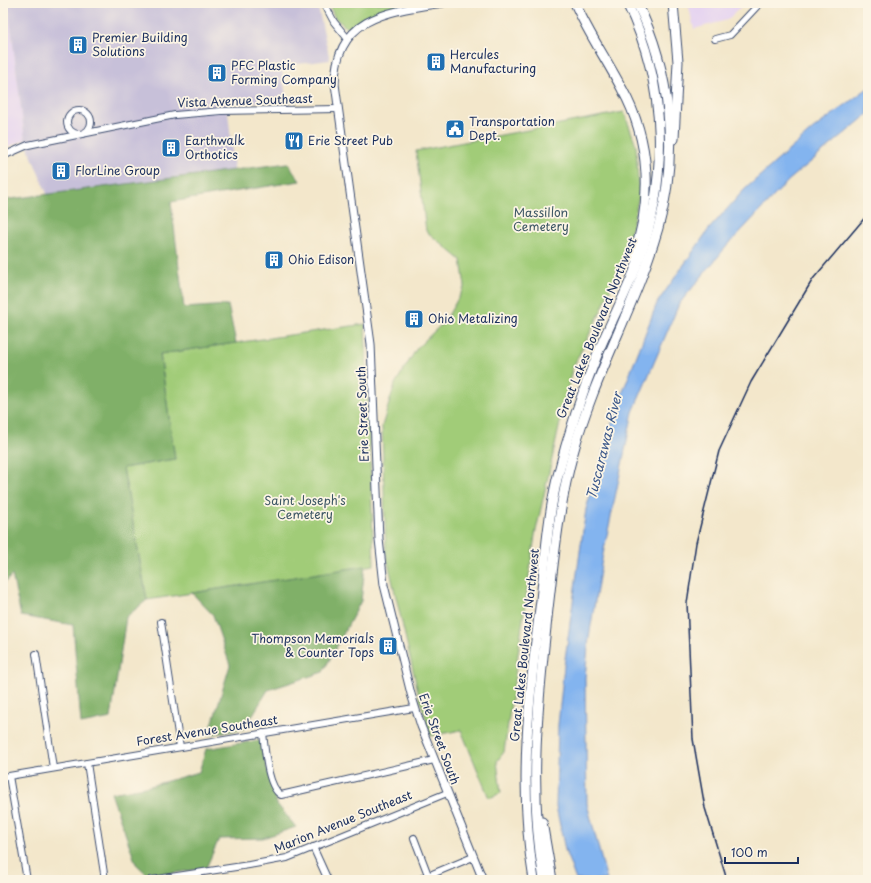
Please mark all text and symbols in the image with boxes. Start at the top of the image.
place label: Premier Building Solutions [92,28,188,60]
building icon: Premier Building Solutions [67,34,89,56]
place label: Hercules Manufacturing [450,45,536,77]
building icon: Hercules Manufacturing [425,51,447,73]
place label: PFC Plastic Forming Company [231,56,337,88]
building icon: PFC Plastic Forming Company [206,62,228,84]
street label: Vista Avenue Southeast [177,89,313,111]
place label: Transportation Dept. [469,112,555,144]
public building icon: Transportation Dept. [444,118,466,140]
restaurant icon: Erie Street Pub [283,130,305,152]
place label: Earthwalk Orthotics [185,131,245,163]
place label: Erie Street Pub [308,131,393,149]
building icon: Earthwalk Orthotics [160,137,182,159]
building icon: FlorLine Group [50,160,72,182]
place label: FlorLine Group [75,161,160,179]
park label: Massillon Cemetery [513,203,569,235]
street label: Great Lakes Boulevard Northwest [551,234,641,421]
building icon: Ohio Edison [263,249,285,271]
place label: Ohio Edison [288,250,354,268]
building icon: Ohio Metalizing [403,308,425,330]
place label: Ohio Metalizing [428,309,518,327]
street label: Erie Street South [351,366,373,462]
water label: Tuscarawas River [581,388,627,502]
park label: Saint Joseph's Cemetery [264,491,346,523]
street label: Great Lakes Boulevard Northwest [505,547,543,742]
place label: Thompson Memorials & Counter Tops [251,629,375,661]
building icon: Thompson Memorials & Counter Tops [377,635,399,657]
street label: Erie Street South [415,690,465,787]
street label: Forest Avenue Southeast [135,710,279,750]
street label: Marion Avenue Southeast [271,785,415,857]
scale bar [725,839,798,865]
text: 100 m [731,843,768,861]

